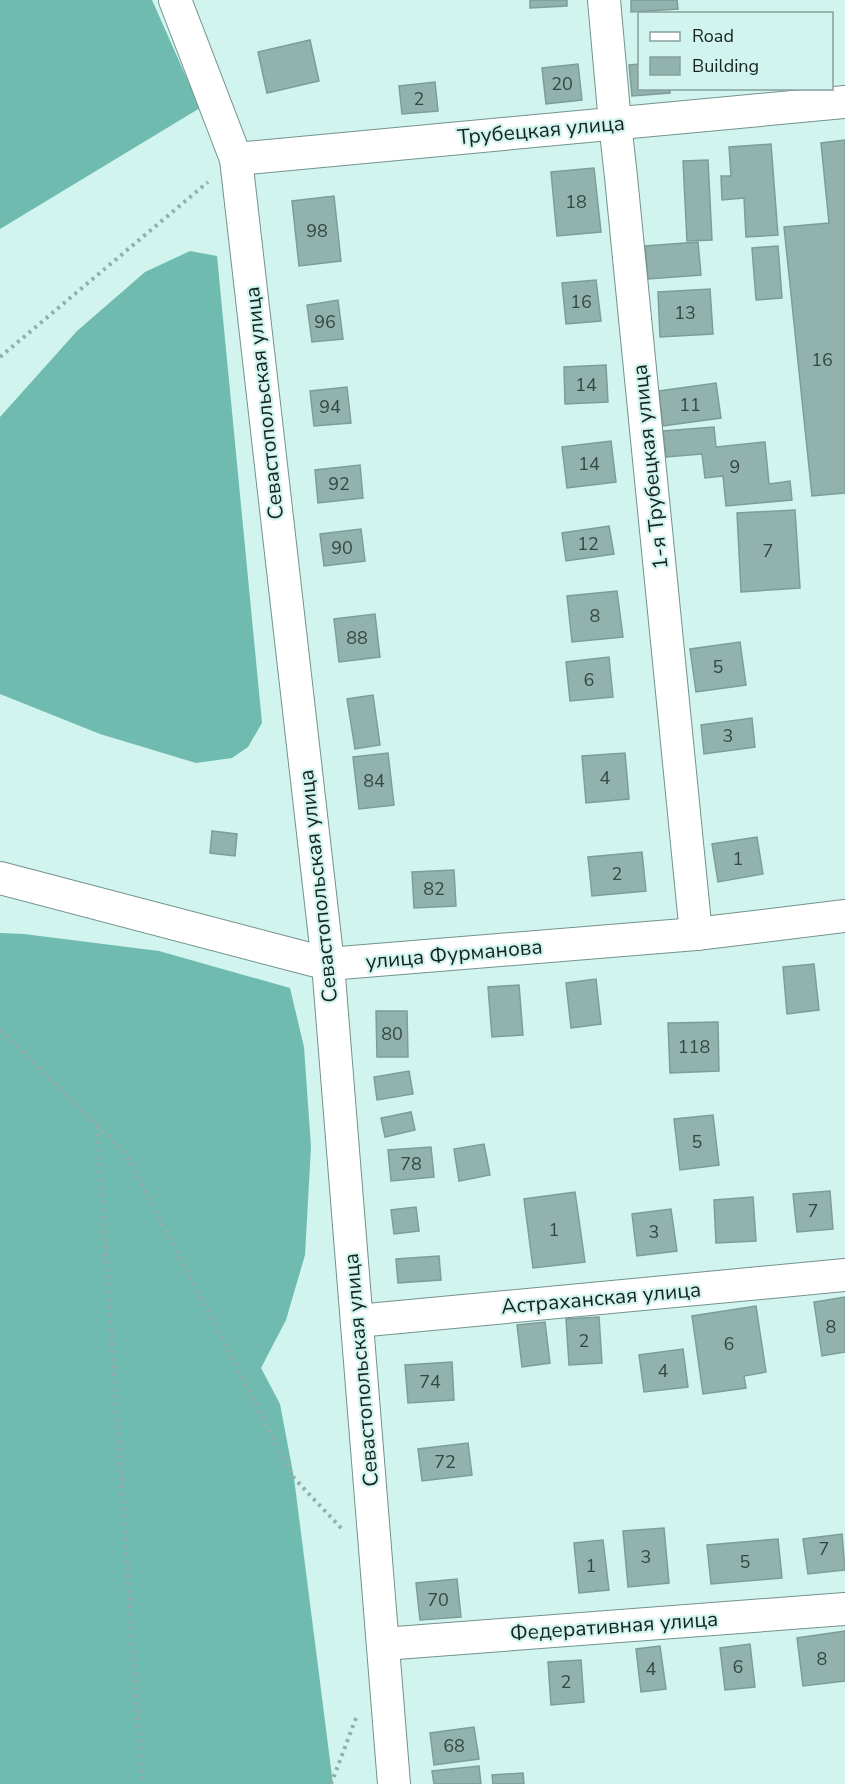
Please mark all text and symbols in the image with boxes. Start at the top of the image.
legend [638,12,833,90]
text: Road [692,24,734,48]
text: Building [692,54,759,78]
house number: 20 [551,72,573,96]
house number: 2 [414,87,424,111]
street label: Трубецкая улица [456,109,626,151]
house number: 18 [565,190,587,214]
house number: 98 [306,219,328,243]
street label: Севастопольская улица [238,285,290,521]
house number: 16 [570,290,592,314]
house number: 13 [674,301,696,325]
house number: 96 [314,310,336,334]
house number: 16 [811,348,833,372]
street label: 1-я Трубецкая улица [625,363,675,571]
house number: 14 [575,373,597,397]
house number: 11 [679,393,701,417]
house number: 94 [319,395,341,419]
house number: 14 [578,452,600,476]
house number: 9 [730,455,740,479]
house number: 92 [328,472,350,496]
house number: 12 [577,532,599,556]
house number: 90 [331,536,353,560]
house number: 7 [763,539,773,563]
house number: 8 [590,604,600,628]
house number: 88 [346,626,368,650]
house number: 5 [713,655,723,679]
house number: 6 [584,668,594,692]
house number: 3 [723,724,733,748]
house number: 4 [600,766,611,790]
street label: Севастопольская улица [292,768,344,1004]
house number: 84 [363,769,385,793]
house number: 1 [733,847,743,871]
house number: 2 [612,862,622,886]
house number: 82 [423,877,445,901]
street label: улица Фурманова [364,932,544,976]
house number: 80 [381,1022,403,1046]
house number: 118 [678,1035,710,1059]
house number: 5 [692,1130,702,1154]
house number: 78 [400,1152,422,1176]
house number: 7 [808,1199,818,1223]
house number: 1 [549,1218,559,1242]
house number: 3 [649,1220,659,1244]
street label: Севастопольская улица [337,1252,385,1488]
street label: Астраханская улица [500,1275,702,1321]
house number: 8 [826,1315,836,1339]
house number: 2 [579,1329,589,1353]
house number: 6 [724,1332,734,1356]
house number: 4 [658,1359,669,1383]
house number: 74 [419,1370,441,1394]
house number: 72 [434,1450,456,1474]
house number: 7 [819,1537,829,1561]
house number: 3 [641,1545,651,1569]
house number: 5 [740,1550,750,1574]
house number: 1 [586,1554,596,1578]
house number: 70 [427,1588,449,1612]
street label: Федеративная улица [509,1605,719,1647]
house number: 8 [817,1647,827,1671]
house number: 6 [733,1655,743,1679]
house number: 4 [646,1657,657,1681]
house number: 2 [561,1670,571,1694]
house number: 68 [443,1734,465,1758]

